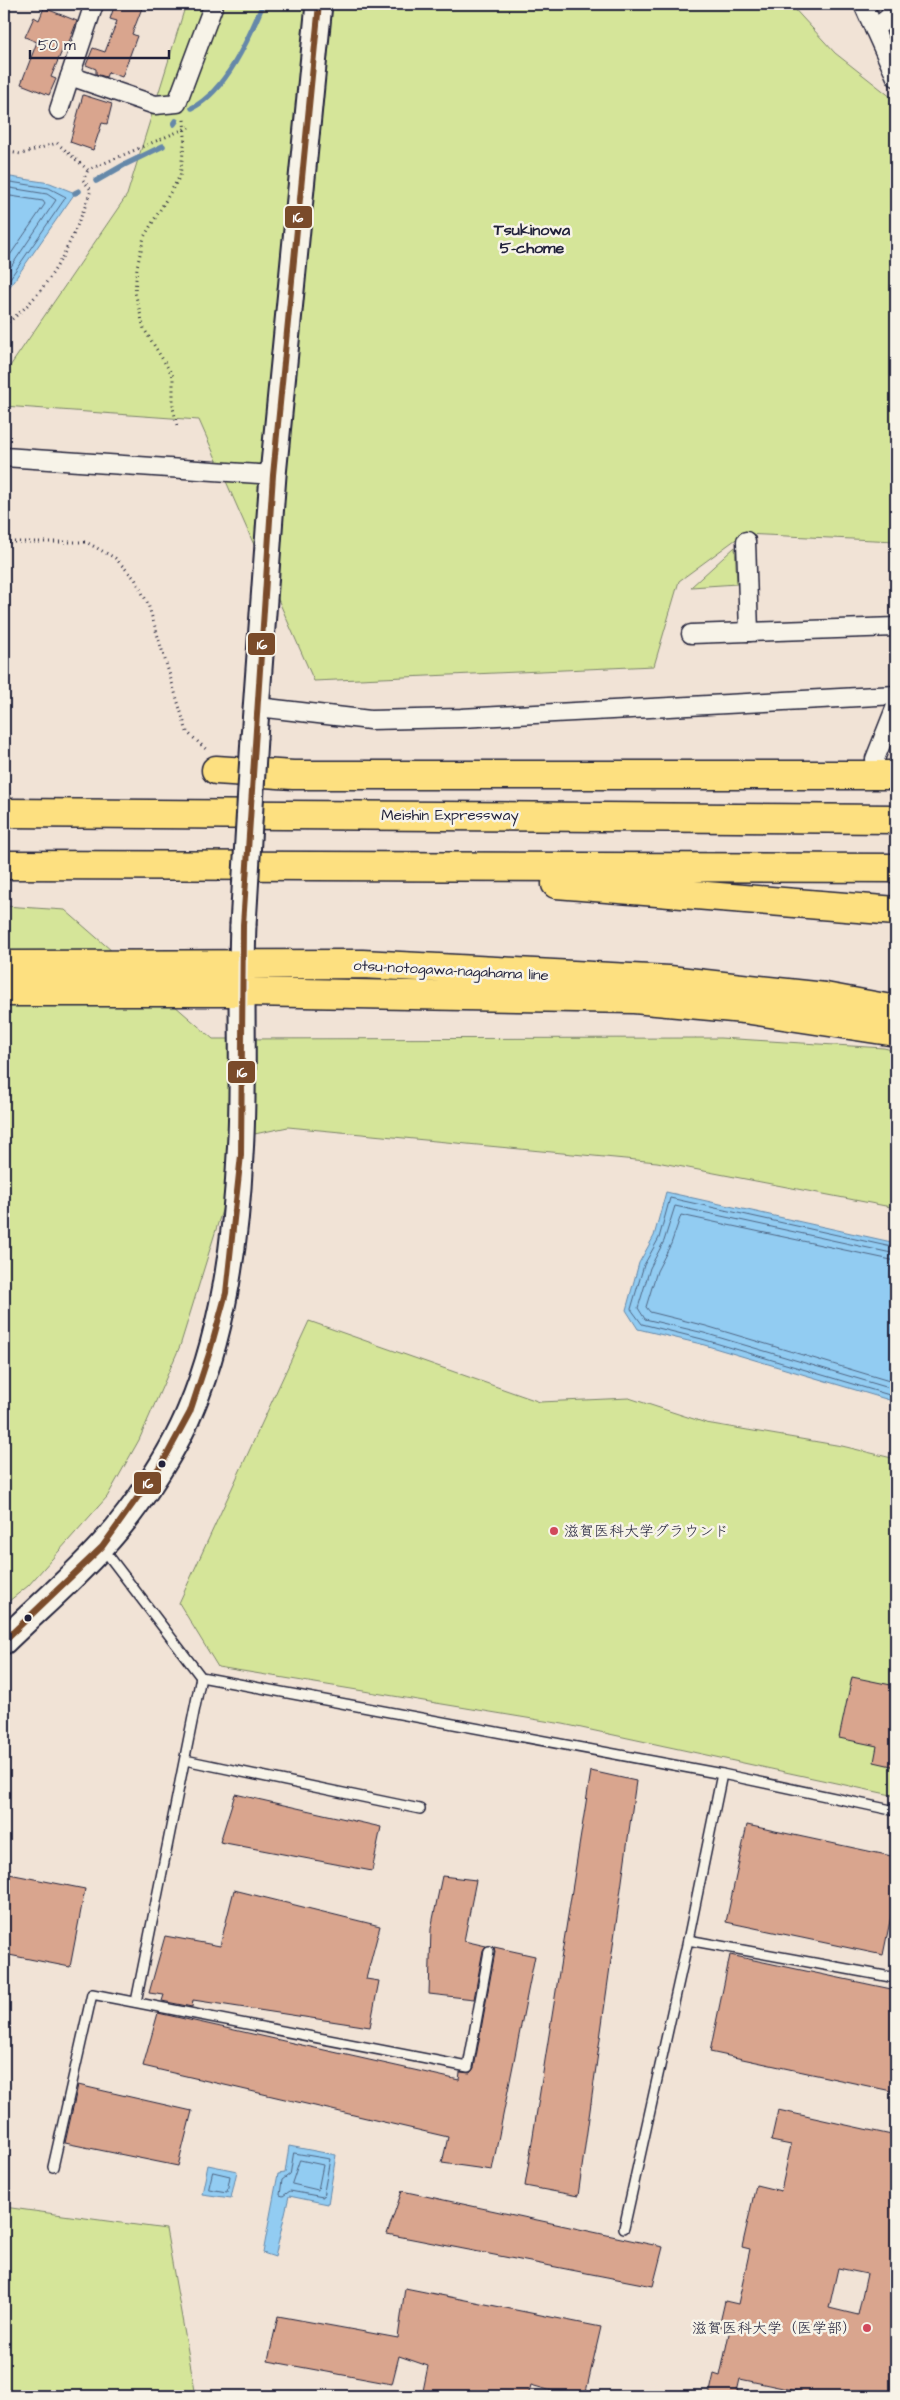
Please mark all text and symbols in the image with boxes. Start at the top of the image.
scale bar [30,28,169,60]
text: 50 m [38,35,76,56]
line badge: 16 [284,205,313,229]
text: 16 [293,208,304,228]
district label: Tsukinowa 5-chome [493,219,571,259]
line badge: 16 [247,632,276,656]
text: 16 [257,635,268,655]
street label: Meishin Expressway [381,805,519,827]
street label: otsu-notogawa-nagahama line [353,955,549,987]
line badge: 16 [227,1060,256,1084]
text: 16 [237,1063,248,1083]
unlabelled marker [157,1459,167,1469]
line badge: 16 [133,1471,162,1495]
text: 16 [143,1474,154,1494]
place label: 滋賀医科大学グラウンド [564,1521,729,1542]
marker: 滋賀医科大学グラウンド [548,1525,560,1537]
unlabelled marker [23,1613,33,1623]
place label: 滋賀医科大学（医学部） [692,2318,857,2339]
marker: 滋賀医科大学（医学部） [861,2322,873,2334]

